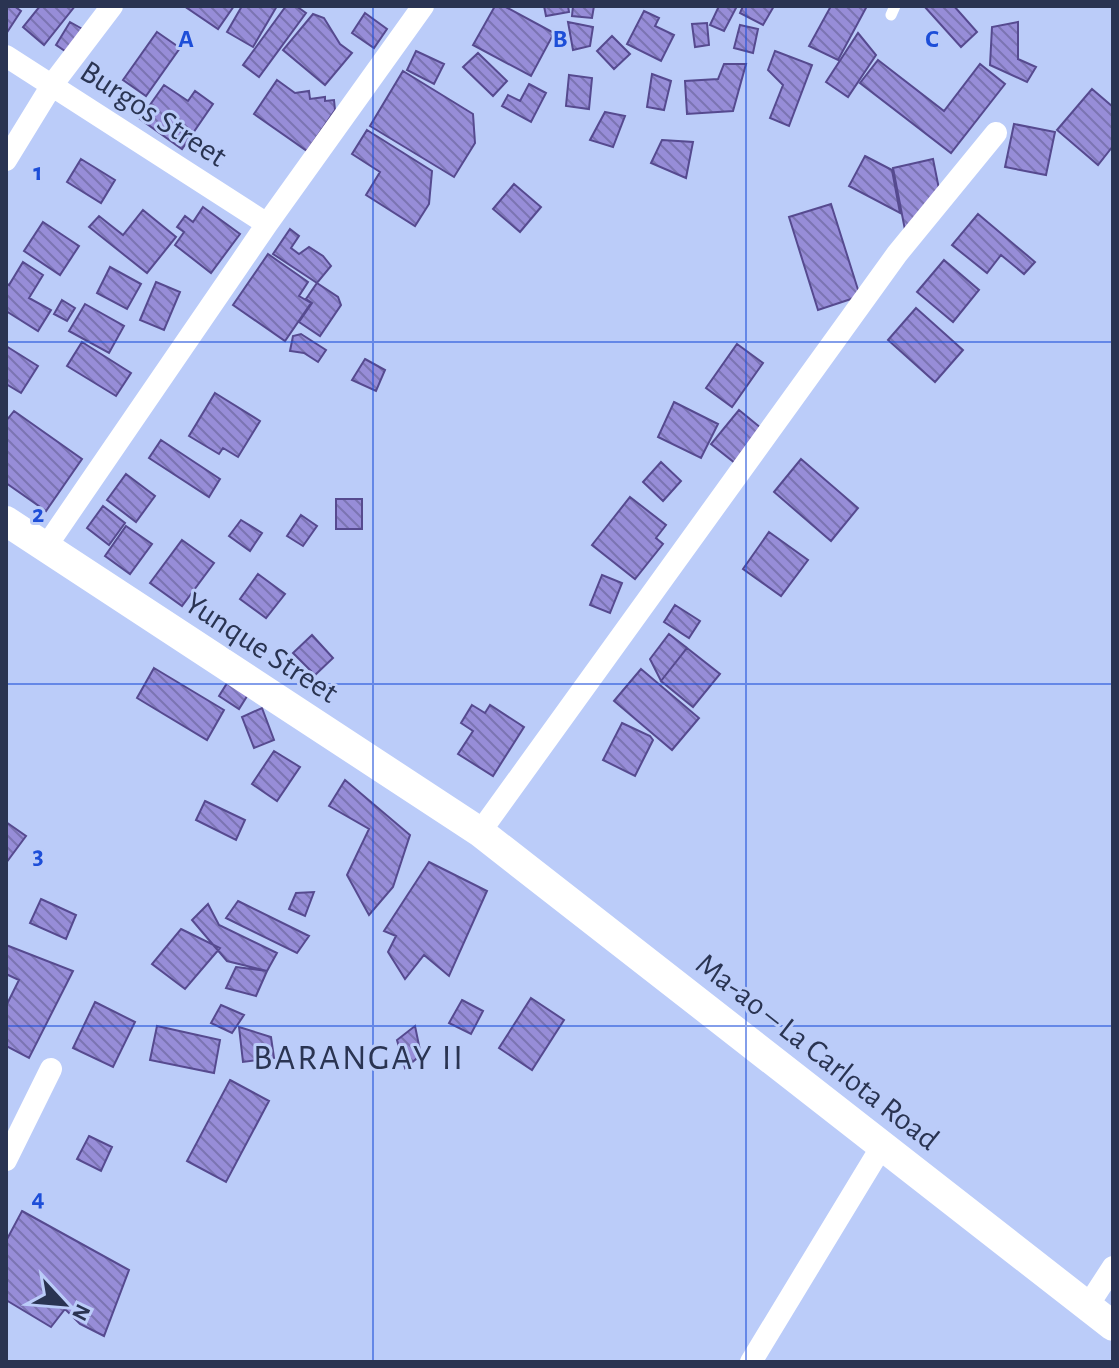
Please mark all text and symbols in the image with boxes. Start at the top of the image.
text: A [178,26,194,52]
text: B [552,26,568,52]
text: C [925,26,939,52]
street label: Burgos Street [75,55,232,173]
text: 1 [33,159,43,185]
text: 2 [32,501,44,527]
street label: Yunque Street [179,587,344,709]
text: 3 [32,843,44,869]
street label: Ma-ao – La Carlota Road [690,947,945,1156]
district label: BARANGAY II [253,1040,465,1076]
text: 4 [31,1185,45,1211]
north arrow [24,1264,104,1344]
text: N [68,1301,94,1324]

